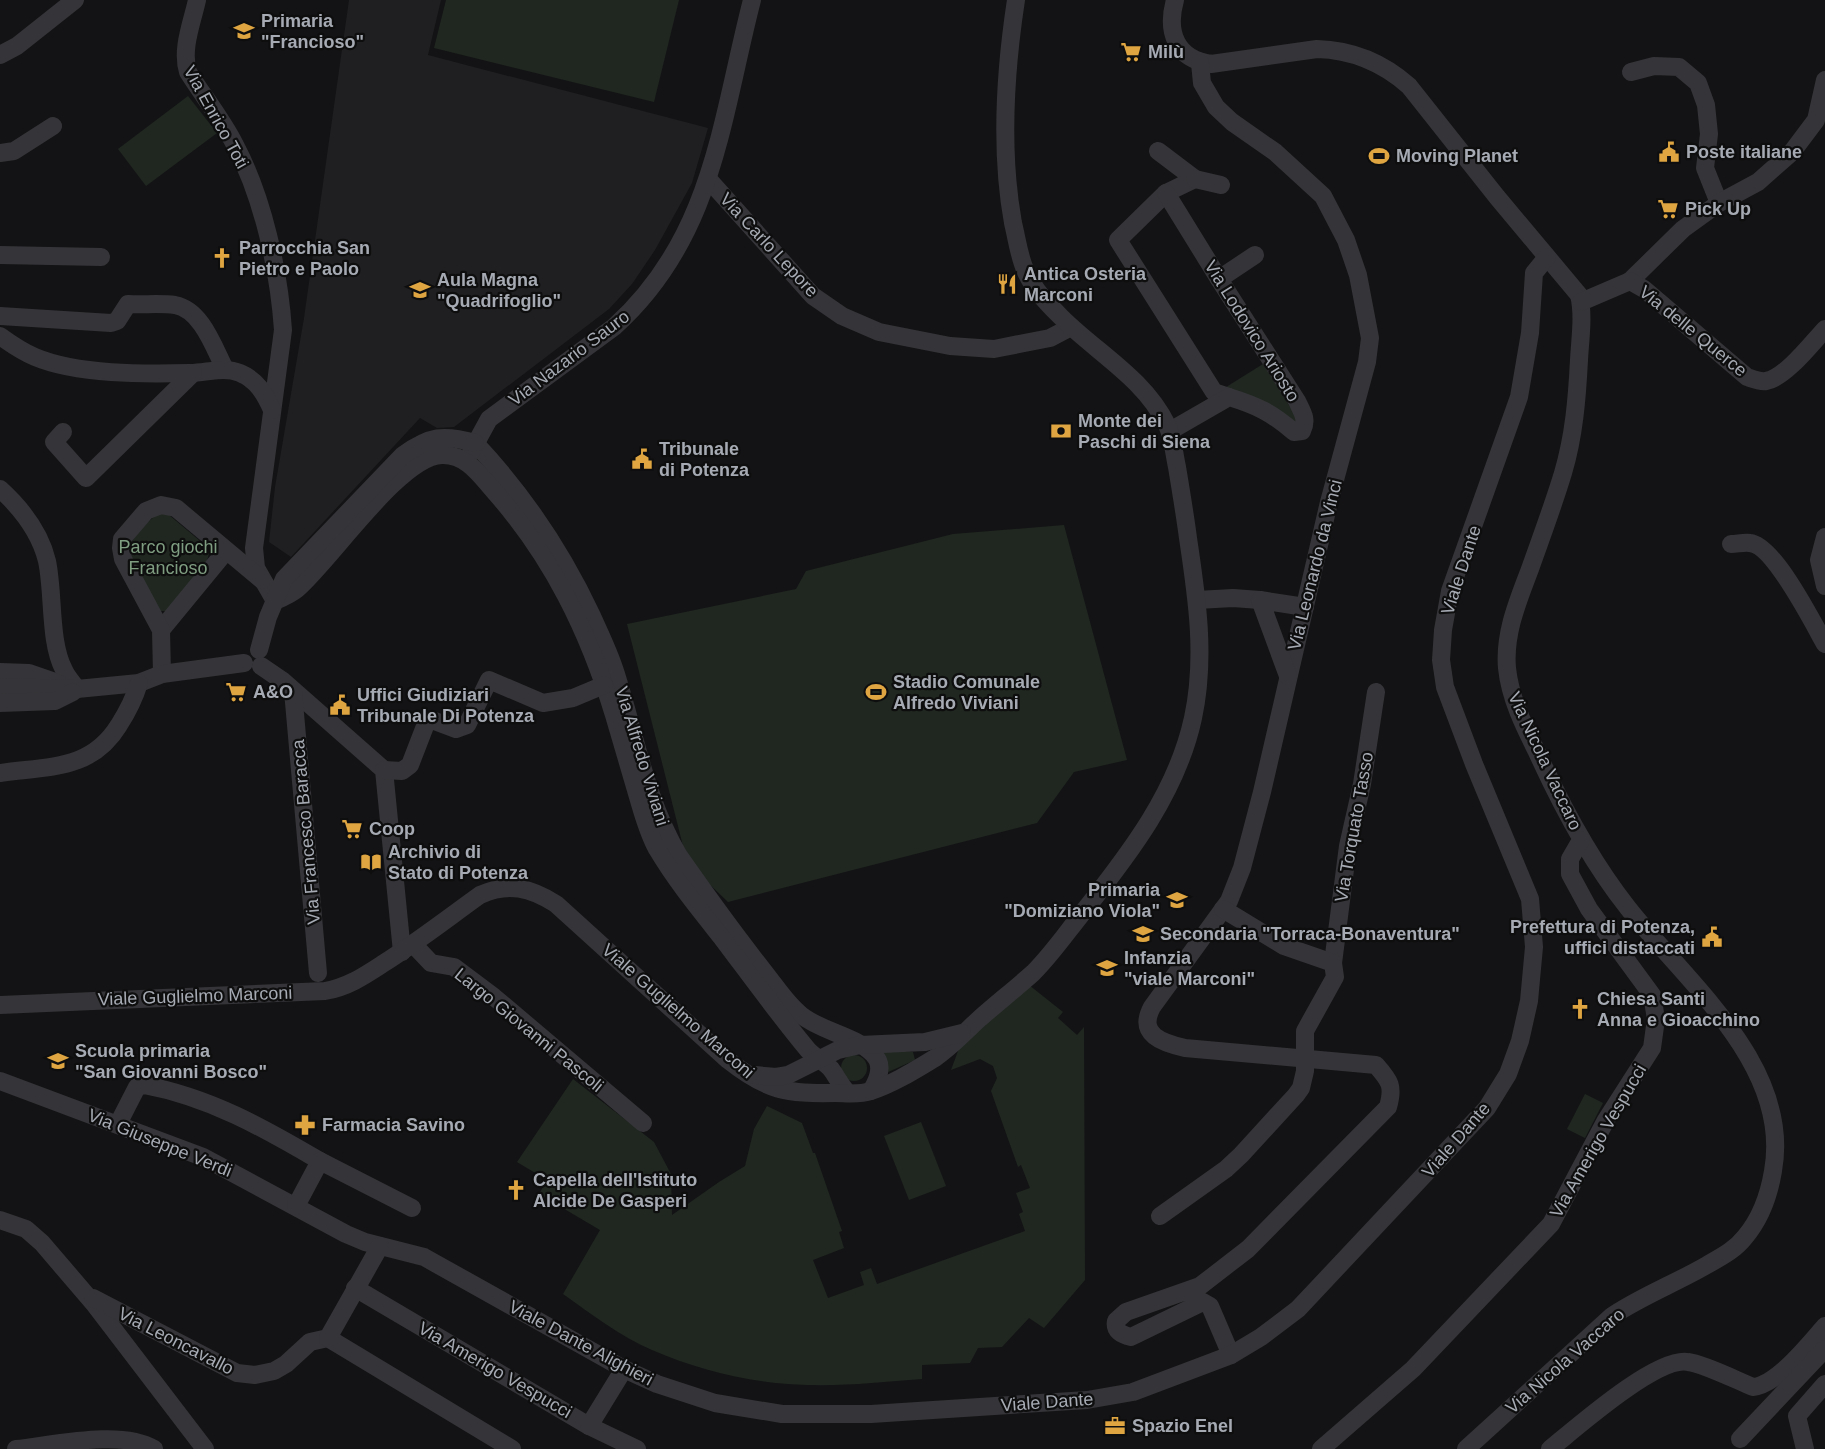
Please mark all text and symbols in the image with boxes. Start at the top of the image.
place label: Primaria "Francioso" [261,11,364,52]
school or university icon: Primaria "Francioso" [232,19,256,43]
supermarket icon: Milù [1119,40,1143,64]
place label: Milù [1148,42,1184,62]
street label: Via Enrico Toti [180,62,252,172]
public building icon: Poste italiane [1657,140,1681,164]
place label: Poste italiane [1686,142,1802,162]
sports icon: Moving Planet [1367,144,1391,168]
place label: Moving Planet [1396,146,1518,166]
street label: Via Carlo Lepore [716,189,822,301]
supermarket icon: Pick Up [1656,197,1680,221]
place label: Pick Up [1685,199,1751,219]
place label: Parrocchia San Pietro e Paolo [239,238,370,279]
church icon: Parrocchia San Pietro e Paolo [210,246,234,270]
street label: Via Lodovico Ariosto [1200,257,1304,405]
place label: Antica Osteria Marconi [1024,264,1147,305]
place label: Aula Magna "Quadrifoglio" [437,270,561,311]
restaurant icon: Antica Osteria Marconi [995,272,1019,296]
school or university icon: Aula Magna "Quadrifoglio" [408,278,432,302]
street label: Via delle Querce [1635,281,1751,381]
street label: Via Nazario Sauro [505,306,633,410]
place label: Monte dei Paschi di Siena [1078,411,1211,452]
bank icon: Monte dei Paschi di Siena [1049,419,1073,443]
place label: Tribunale di Potenza [659,439,750,480]
public building icon: Tribunale di Potenza [630,447,654,471]
street label: Via Leonardo da Vinci [1284,477,1346,653]
street label: Viale Dante [1437,523,1485,617]
park label: Parco giochi Francioso [118,537,218,578]
place label: Stadio Comunale Alfredo Viviani [893,672,1040,713]
supermarket icon: A&O [224,680,248,704]
sports icon: Stadio Comunale Alfredo Viviani [864,680,888,704]
place label: A&O [253,682,293,702]
street label: Via Alfredo Viviani [611,684,673,828]
place label: Uffici Giudiziari Tribunale Di Potenza [357,685,535,726]
street label: Via Nicola Vaccaro [1504,689,1586,833]
public building icon: Uffici Giudiziari Tribunale Di Potenza [328,693,352,717]
street label: Via Francesco Baracca [288,738,324,925]
street label: Via Torquato Tasso [1331,750,1377,904]
supermarket icon: Coop [340,817,364,841]
place label: Coop [369,819,415,839]
place label: Archivio di Stato di Potenza [388,842,529,883]
library icon: Archivio di Stato di Potenza [359,850,383,874]
place label: Primaria "Domiziano Viola" [1004,880,1161,921]
school or university icon: Primaria "Domiziano Viola" [1165,888,1189,912]
place label: Prefettura di Potenza, uffici distaccati [1510,917,1695,958]
school or university icon: Secondaria "Torraca-Bonaventura" [1131,922,1155,946]
place label: Secondaria "Torraca-Bonaventura" [1160,924,1460,944]
public building icon: Prefettura di Potenza, uffici distaccati [1700,925,1724,949]
street label: Viale Guglielmo Marconi [598,940,758,1082]
place label: Infanzia "viale Marconi" [1124,948,1255,989]
school or university icon: Infanzia "viale Marconi" [1095,956,1119,980]
street label: Largo Giovanni Pascoli [451,964,607,1096]
street label: Viale Guglielmo Marconi [97,983,293,1009]
place label: Chiesa Santi Anna e Gioacchino [1597,989,1760,1030]
church icon: Chiesa Santi Anna e Gioacchino [1568,997,1592,1021]
place label: Scuola primaria "San Giovanni Bosco" [75,1041,267,1082]
school or university icon: Scuola primaria "San Giovanni Bosco" [46,1049,70,1073]
street label: Via Amerigo Vespucci [1546,1061,1650,1221]
street label: Viale Dante [1418,1098,1494,1182]
street label: Via Giuseppe Verdi [85,1105,235,1181]
pharmacy icon: Farmacia Savino [293,1113,317,1137]
place label: Farmacia Savino [322,1115,465,1135]
place label: Capella dell'Istituto Alcide De Gasperi [533,1170,697,1211]
church icon: Capella dell'Istituto Alcide De Gasperi [504,1178,528,1202]
street label: Viale Dante Alighieri [505,1296,657,1390]
street label: Via Leoncavallo [115,1303,237,1379]
street label: Via Nicola Vaccaro [1502,1304,1628,1418]
street label: Via Amerigo Vespucci [415,1318,575,1422]
street label: Viale Dante [1000,1389,1094,1415]
office icon: Spazio Enel [1103,1414,1127,1438]
place label: Spazio Enel [1132,1416,1233,1436]

